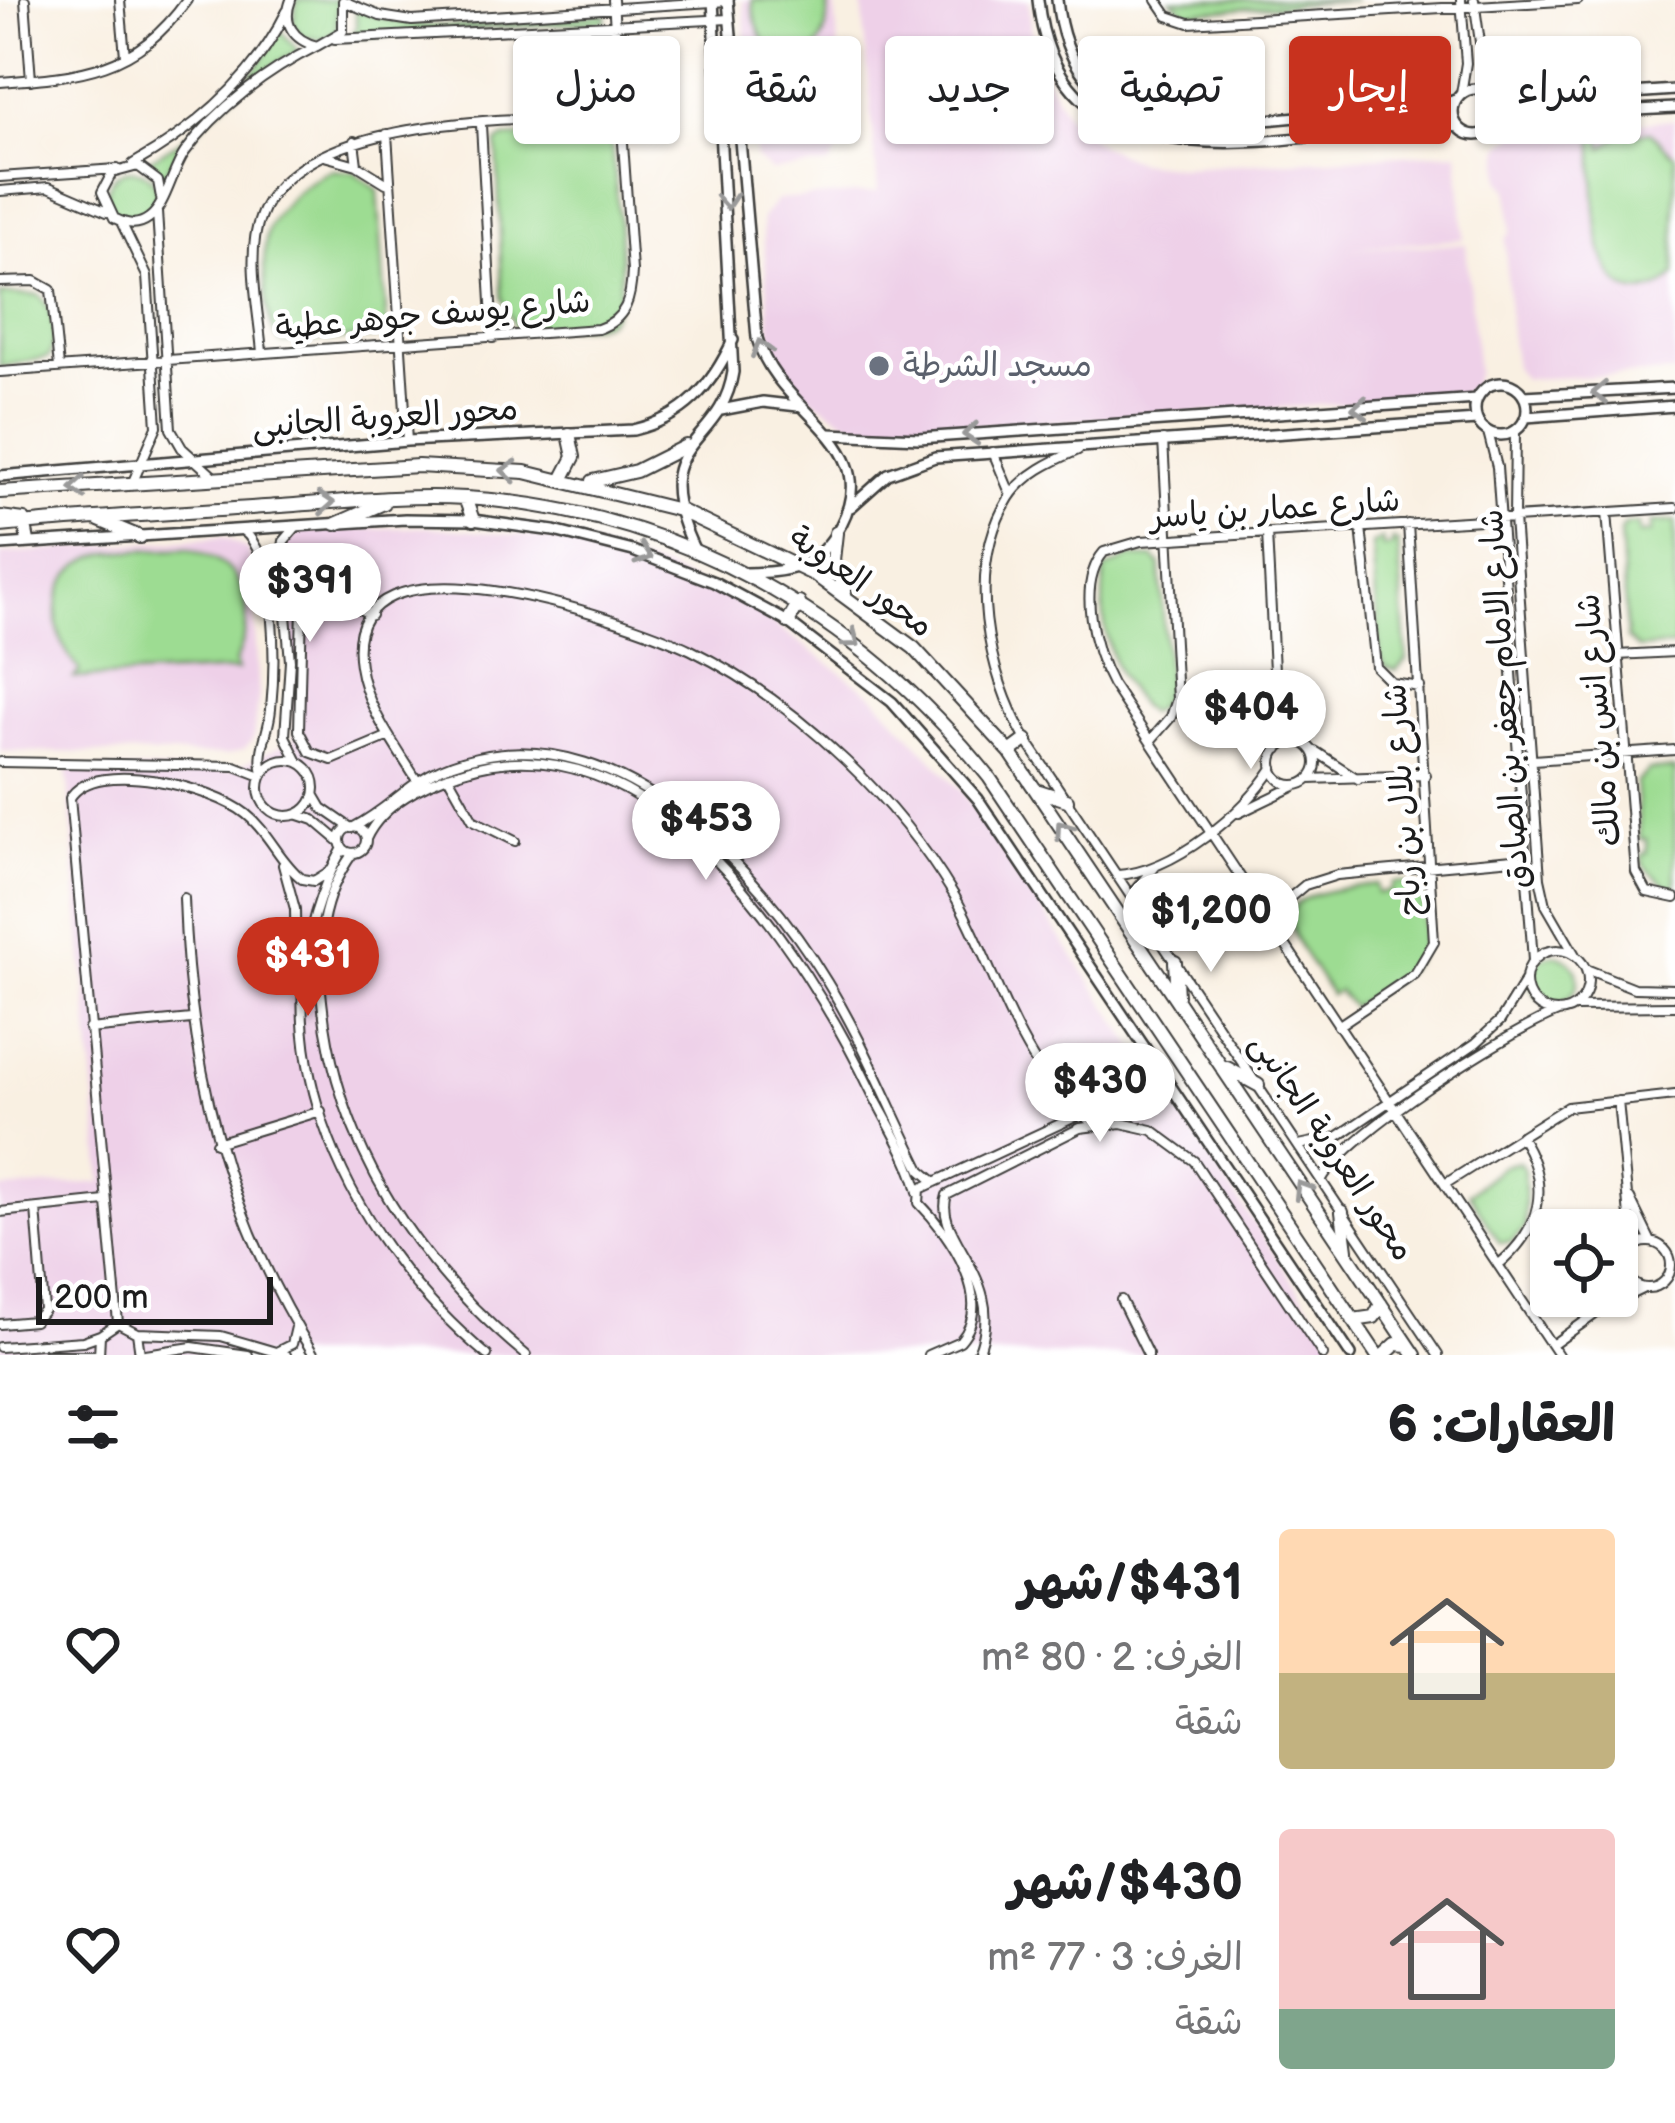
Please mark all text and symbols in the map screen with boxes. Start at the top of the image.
chip: منزل [513,36,680,144]
chip: شقة [704,36,861,144]
chip: جديد [885,36,1054,144]
chip: تصفية [1078,36,1265,144]
chip: إيجار [1289,36,1451,144]
chip: شراء [1475,36,1641,144]
one-way arrow [714,192,740,211]
street label: شارع يوسف جوهر عطية [274,281,592,351]
one-way arrow [750,339,775,360]
place label: مسجد الشرطة [903,346,1092,386]
marker: مسجد الشرطة [866,353,892,379]
one-way arrow [1590,380,1608,406]
street label: محور العروبة الجانبى [251,389,519,447]
one-way arrow [1350,394,1369,420]
one-way arrow [961,421,980,447]
one-way arrow [499,459,518,484]
one-way arrow [68,475,87,501]
street label: شارع عمار بن ياسر [1146,480,1401,540]
one-way arrow [317,491,336,517]
street label: شارع الامام جعفر بن الصادق [1472,508,1542,890]
street label: محور العروبة [781,518,941,646]
one-way arrow [632,541,653,565]
pin: $391 [239,543,381,645]
text: $391 [266,558,354,605]
street label: شارع انس بن مالك [1568,592,1632,848]
one-way arrow [839,626,861,648]
pin: $404 [1180,670,1322,772]
street label: شارع بلال بن رباح [1375,682,1433,918]
text: $404 [1203,685,1299,732]
pin: $453 [635,781,777,883]
text: $453 [659,796,753,843]
one-way arrow [1055,820,1077,842]
pin: $1,200 [1113,873,1309,975]
text: $1,200 [1150,888,1272,935]
pin: $431 [237,917,379,1019]
text: $431 [264,932,352,979]
street label: محور العروبة الجانبى [1241,1025,1423,1269]
pin: $430 [1029,1043,1171,1145]
text: $430 [1052,1058,1148,1105]
one-way arrow [1294,1180,1316,1202]
map controls [1530,1209,1638,1317]
button: locate [1530,1209,1638,1317]
scale bar [36,1271,273,1324]
text: 200 m [54,1278,148,1318]
icon: filters [60,1394,126,1460]
text: العقارات: 6 [1387,1395,1615,1456]
text: $431/شهر [1019,1553,1243,1614]
icon: home [1375,1577,1519,1721]
icon: heart [60,1616,126,1682]
text: الغرف: 2 · 80 m² [981,1635,1243,1682]
text: شقة [1175,1699,1243,1746]
text: $430/شهر [1009,1853,1243,1914]
icon: home [1375,1877,1519,2021]
icon: heart [60,1916,126,1982]
text: الغرف: 3 · 77 m² [987,1935,1243,1982]
text: شقة [1175,1999,1243,2046]

